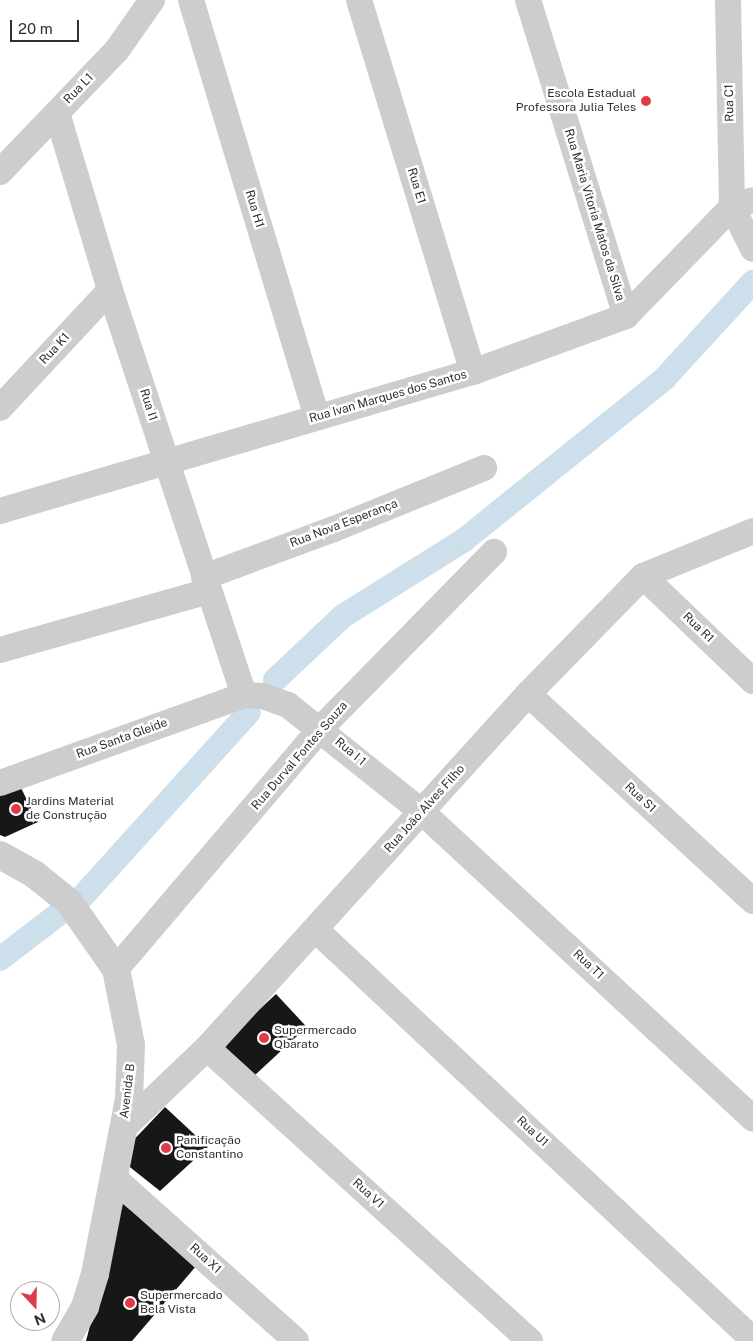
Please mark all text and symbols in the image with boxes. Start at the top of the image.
scale bar [12,10,81,42]
text: 20 m [18,20,53,37]
street label: Rua L1 [61,71,97,107]
street label: Rua C1 [722,84,738,122]
place label: Escola Estadual Professora Julia Teles [516,87,636,115]
marker: Escola Estadual Professora Julia Teles [640,95,652,107]
street label: Rua Maria Vitoria Matos da Silva [561,127,627,303]
street label: Rua E1 [404,166,428,206]
street label: Rua H1 [241,188,267,230]
street label: Rua K1 [37,330,73,368]
street label: Rua Ivan Marques dos Santos [307,368,469,426]
street label: Rua I1 [136,387,160,423]
street label: Rua Nova Esperança [288,497,400,551]
street label: Rua R1 [679,610,717,646]
street label: Rua Durval Fontes Souza [249,699,351,813]
street label: Rua Santa Gleide [74,716,170,762]
street label: Rua I 1 [332,735,368,769]
street label: Rua João Alves Filho [382,762,468,856]
street label: Rua S1 [621,780,659,816]
place label: Jardins Material de Construção [26,795,114,823]
marker: Jardins Material de Construção [10,803,22,815]
street label: Rua T1 [570,947,606,983]
place label: Supermercado Qbarato [274,1024,357,1052]
marker: Supermercado Qbarato [258,1032,270,1044]
street label: Avenida B [117,1063,139,1119]
street label: Rua U1 [513,1114,551,1150]
place label: Panificação Constantino [176,1134,243,1162]
marker: Panificação Constantino [160,1142,172,1154]
street label: Rua V1 [349,1176,387,1212]
street label: Rua X1 [186,1241,224,1277]
north arrow [10,1281,60,1331]
place label: Supermercado Bela Vista [140,1289,223,1317]
marker: Supermercado Bela Vista [124,1297,136,1309]
text: N [32,1310,48,1328]

